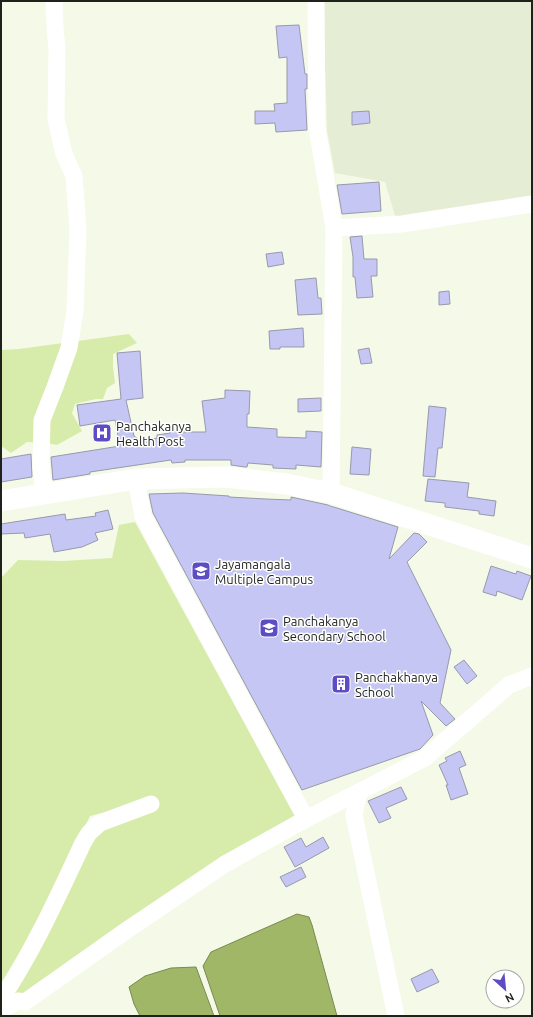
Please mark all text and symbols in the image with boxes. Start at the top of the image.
place label: Panchakanya Health Post [116,419,191,448]
hospital icon: Panchakanya Health Post [91,422,113,444]
place label: Jayamangala Multiple Campus [215,557,313,586]
school or university icon: Jayamangala Multiple Campus [190,560,212,582]
place label: Panchakanya Secondary School [283,614,386,643]
school or university icon: Panchakanya Secondary School [258,617,280,639]
place label: Panchakhanya School [355,670,438,699]
building icon: Panchakhanya School [330,673,352,695]
north arrow [485,969,525,1009]
text: N [503,991,516,1005]

